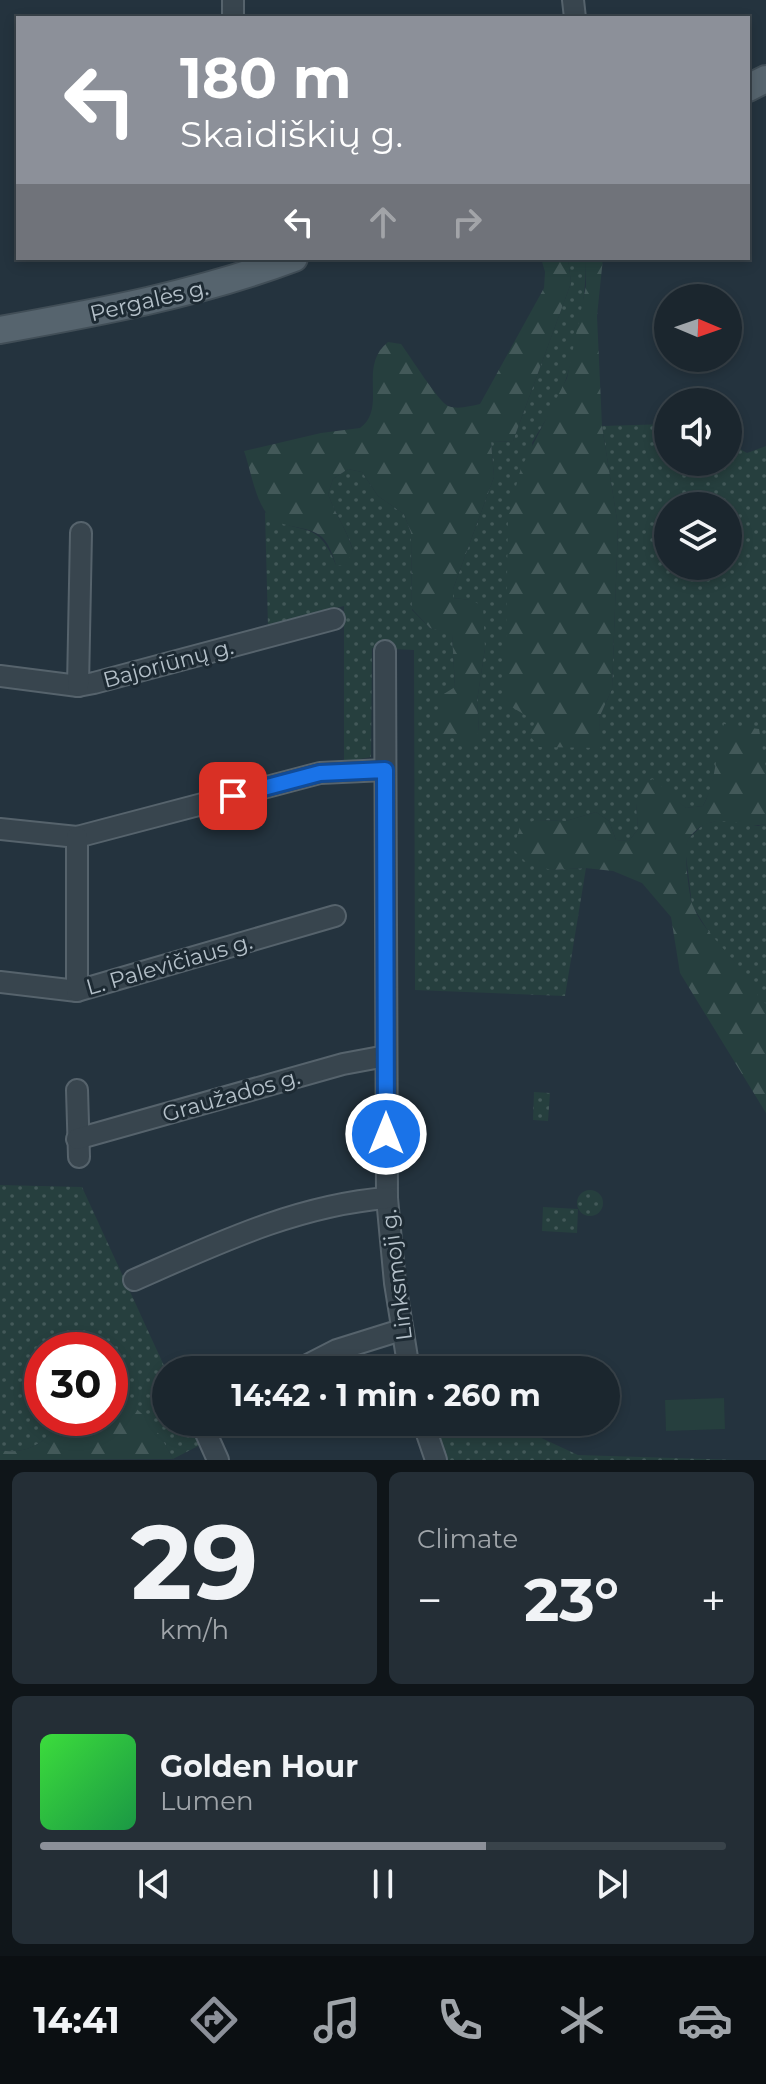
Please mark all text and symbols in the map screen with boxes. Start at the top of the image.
text: 180 m [180,44,352,112]
icon: left [48,48,152,152]
text: Skaidiškių g. [180,112,403,156]
icon: left [277,200,321,244]
icon: ahead [361,200,405,244]
icon: right [445,200,489,244]
street label: Pergalės g. [87,274,211,327]
north arrow [654,284,742,372]
map controls [654,284,742,580]
button: sound [654,388,742,476]
button: layers [654,492,742,580]
street label: Bajoriūnų g. [100,633,236,694]
pin [199,762,267,830]
icon: arrive [211,774,255,818]
street label: L. Palevičiaus g. [83,928,255,1001]
street label: Graužados g. [159,1063,303,1128]
position arrow [344,1092,428,1176]
street label: Linksmoji g. [375,1208,418,1342]
speed limit sign: 30 [24,1332,128,1436]
text: 14:42 · 1 min · 260 m [231,1377,541,1414]
text: 29 [131,1498,258,1625]
text: Climate [417,1523,518,1555]
text: 23° [524,1563,619,1636]
text: − [417,1573,442,1627]
text: + [701,1573,726,1627]
text: km/h [160,1614,229,1646]
text: Golden Hour [160,1748,358,1785]
text: Lumen [160,1785,253,1817]
icon: previous [132,1862,176,1906]
icon: pause [361,1862,405,1906]
icon: next [590,1862,634,1906]
icon: directions [186,1992,242,2048]
icon: music [309,1992,365,2048]
icon: phone [432,1992,488,2048]
icon: climate [554,1992,610,2048]
icon: car [677,1992,733,2048]
text: 14:41 [33,1998,120,2042]

